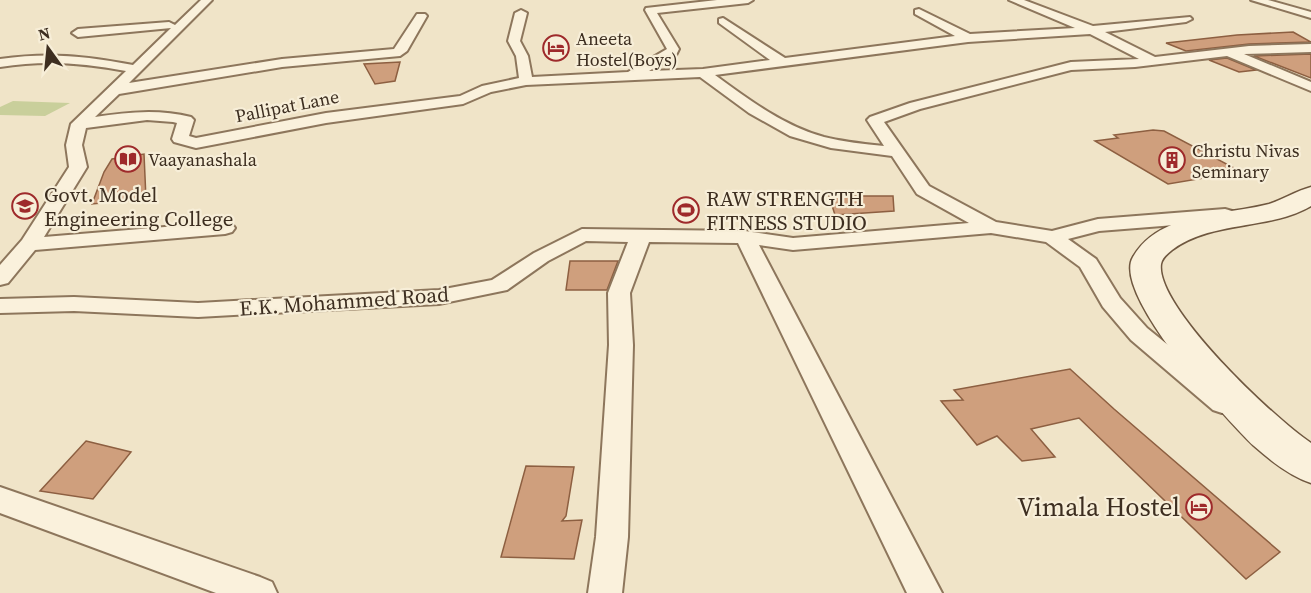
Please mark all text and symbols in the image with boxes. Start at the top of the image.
north arrow [18,18,78,78]
text: N [36,21,53,46]
place label: Aneeta Hostel(Boys) [576,26,678,72]
hotel icon: Aneeta Hostel(Boys) [541,33,571,63]
street label: Pallipat Lane [233,84,341,128]
place label: Christu Nivas Seminary [1192,138,1300,184]
library icon: Vaayanashala [113,144,143,174]
building icon: Christu Nivas Seminary [1157,145,1187,175]
place label: Vaayanashala [148,147,258,172]
place label: Govt. Model Engineering College [44,180,233,233]
place label: RAW STRENGTH FITNESS STUDIO [706,184,867,237]
school or university icon: Govt. Model Engineering College [10,191,40,221]
sports icon: RAW STRENGTH FITNESS STUDIO [671,195,701,225]
street label: E.K. Mohammed Road [238,279,450,323]
place label: Vimala Hostel [1017,489,1180,525]
hotel icon: Vimala Hostel [1184,492,1214,522]

